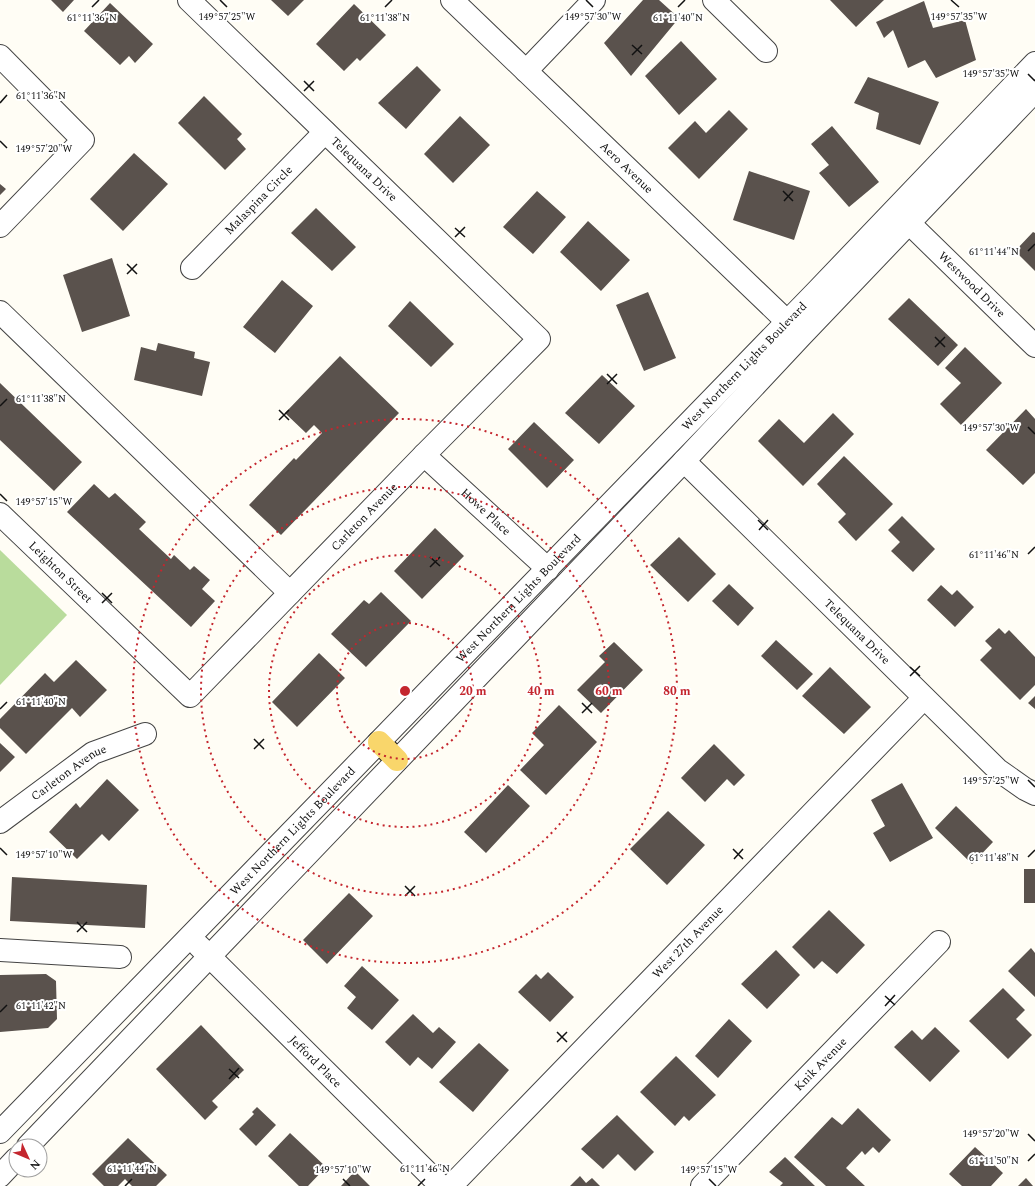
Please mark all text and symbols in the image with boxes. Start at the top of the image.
text: 149°57'25"W [199,9,256,25]
text: 149°57'30"W [565,9,622,25]
text: 149°57'35"W [931,9,988,25]
text: 61°11'36"N [67,10,117,26]
text: 61°11'38"N [360,10,410,26]
text: 61°11'40"N [653,10,703,26]
text: 149°57'35"W [963,66,1020,82]
text: 61°11'36"N [16,88,66,104]
street label: Telequana Drive [326,132,402,207]
street label: Aero Avenue [595,137,658,199]
text: 149°57'20"W [16,141,73,157]
street label: Malaspina Circle [220,161,297,239]
text: 61°11'44"N [969,244,1019,260]
street label: Westwood Drive [934,247,1010,322]
street label: West Northern Lights Boulevard [677,297,812,435]
text: 61°11'38"N [16,391,66,407]
text: 149°57'30"W [963,420,1020,436]
street label: Carleton Avenue [327,478,402,556]
street label: Howe Place [456,484,515,541]
text: 149°57'15"W [16,494,73,510]
street label: West Northern Lights Boulevard [452,530,586,667]
street label: Leighton Street [24,537,97,608]
text: 61°11'46"N [969,547,1019,563]
street label: Telequana Drive [819,594,895,669]
text: 20 m [459,682,487,701]
text: 40 m [527,682,555,701]
text: 60 m [595,682,623,701]
text: 80 m [663,682,691,701]
centre of rings [398,684,412,698]
text: 61°11'40"N [16,694,66,710]
street label: Carleton Avenue [27,740,110,806]
street label: West Northern Lights Boulevard [226,762,360,900]
text: 149°57'25"W [963,773,1020,789]
text: 149°57'10"W [16,847,73,863]
text: 61°11'48"N [969,850,1019,866]
street label: West 27th Avenue [648,901,728,983]
text: 61°11'42"N [16,998,66,1014]
street label: Jefford Place [284,1031,346,1093]
street label: Knik Avenue [790,1033,852,1096]
text: 149°57'20"W [963,1126,1020,1142]
north arrow [8,1138,48,1178]
text: 61°11'50"N [969,1153,1019,1169]
text: N [26,1155,44,1174]
text: 61°11'44"N [107,1161,157,1177]
text: 61°11'46"N [400,1161,450,1177]
text: 149°57'10"W [315,1162,372,1178]
text: 149°57'15"W [681,1162,738,1178]

